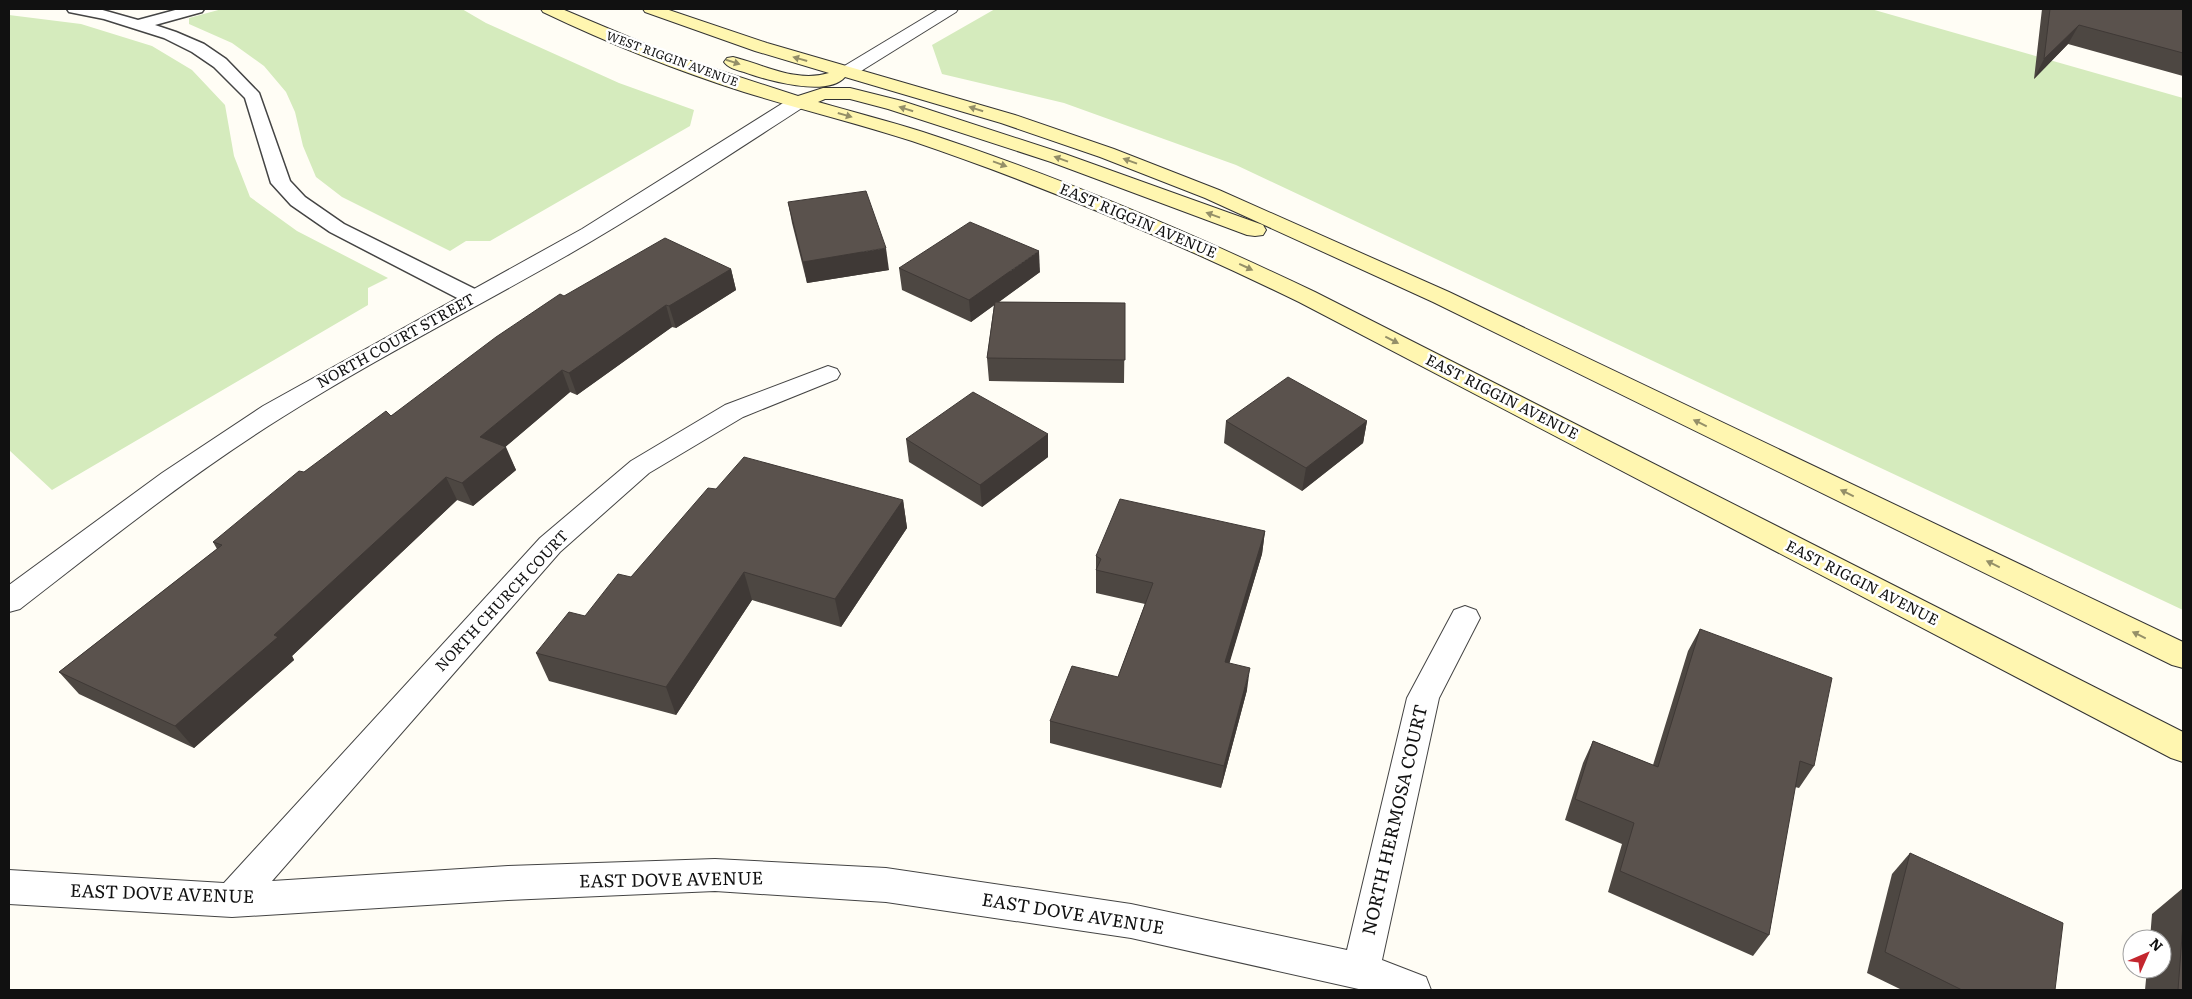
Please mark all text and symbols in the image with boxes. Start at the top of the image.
street label: WEST RIGGIN AVENUE [604,26,741,90]
one-way arrow [793,54,808,62]
one-way arrow [726,59,741,67]
one-way arrow [899,104,914,112]
one-way arrow [968,105,983,113]
one-way arrow [837,112,852,120]
one-way arrow [1053,155,1068,163]
one-way arrow [1122,157,1137,165]
one-way arrow [992,161,1007,169]
street label: EAST RIGGIN AVENUE [1056,176,1221,263]
one-way arrow [1205,211,1220,219]
one-way arrow [1239,264,1253,272]
street label: NORTH COURT STREET [312,286,479,393]
one-way arrow [1384,336,1399,344]
street label: EAST RIGGIN AVENUE [1422,347,1583,444]
one-way arrow [1693,419,1707,427]
one-way arrow [1839,489,1854,498]
street label: NORTH CHURCH COURT [429,524,573,676]
street label: EAST RIGGIN AVENUE [1782,533,1943,630]
one-way arrow [1986,560,2000,568]
one-way arrow [2132,630,2146,638]
street label: NORTH HERMOSA COURT [1354,702,1433,938]
street label: EAST DOVE AVENUE [579,863,763,894]
street label: EAST DOVE AVENUE [69,876,255,909]
street label: EAST DOVE AVENUE [980,885,1166,940]
north arrow [2122,929,2172,979]
text: N [2146,933,2168,956]

